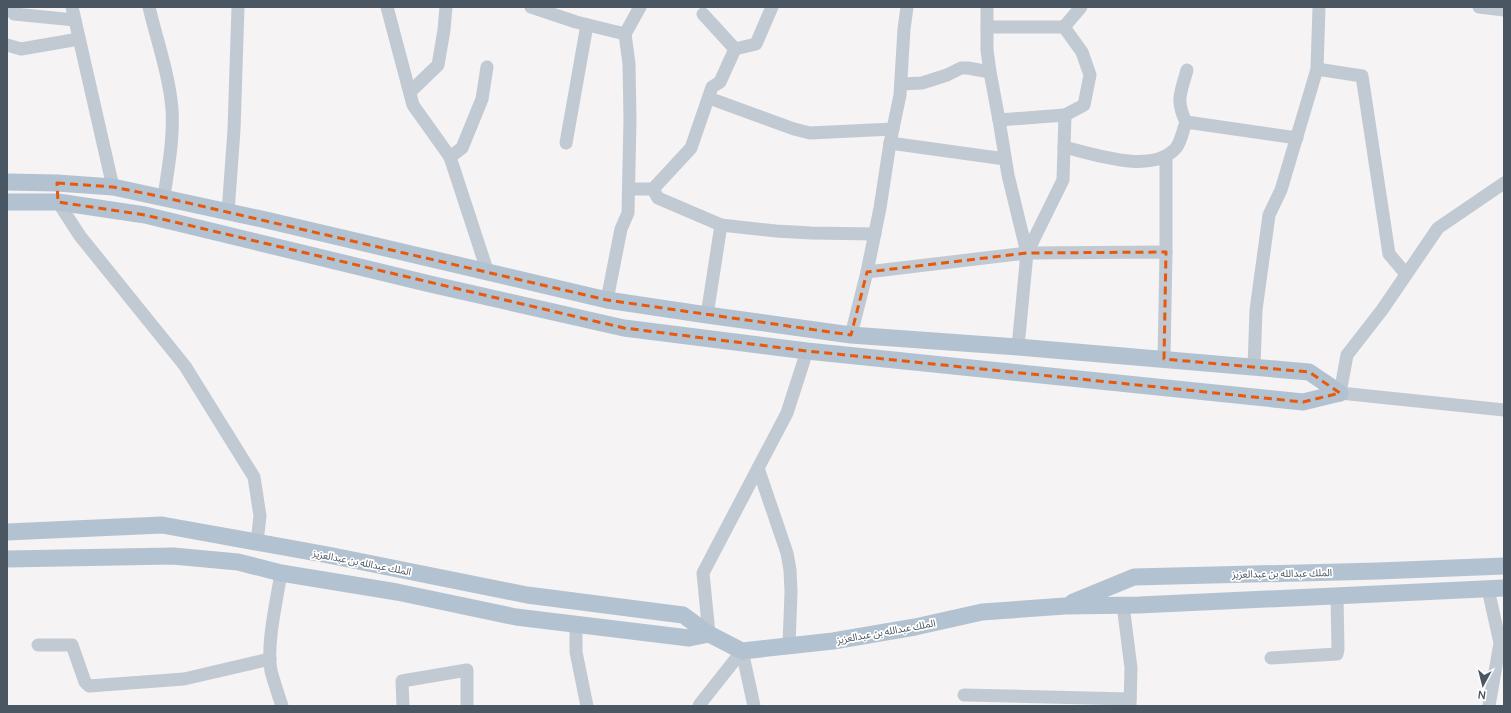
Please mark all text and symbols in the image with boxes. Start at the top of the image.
street label: الملك عبدالله بن عبدالعزيز [311,545,413,578]
street label: الملك عبدالله بن عبدالعزيز [1231,565,1332,581]
street label: الملك عبدالله بن عبدالعزيز [834,615,937,647]
north arrow [1463,665,1503,705]
text: N [1477,687,1487,703]

